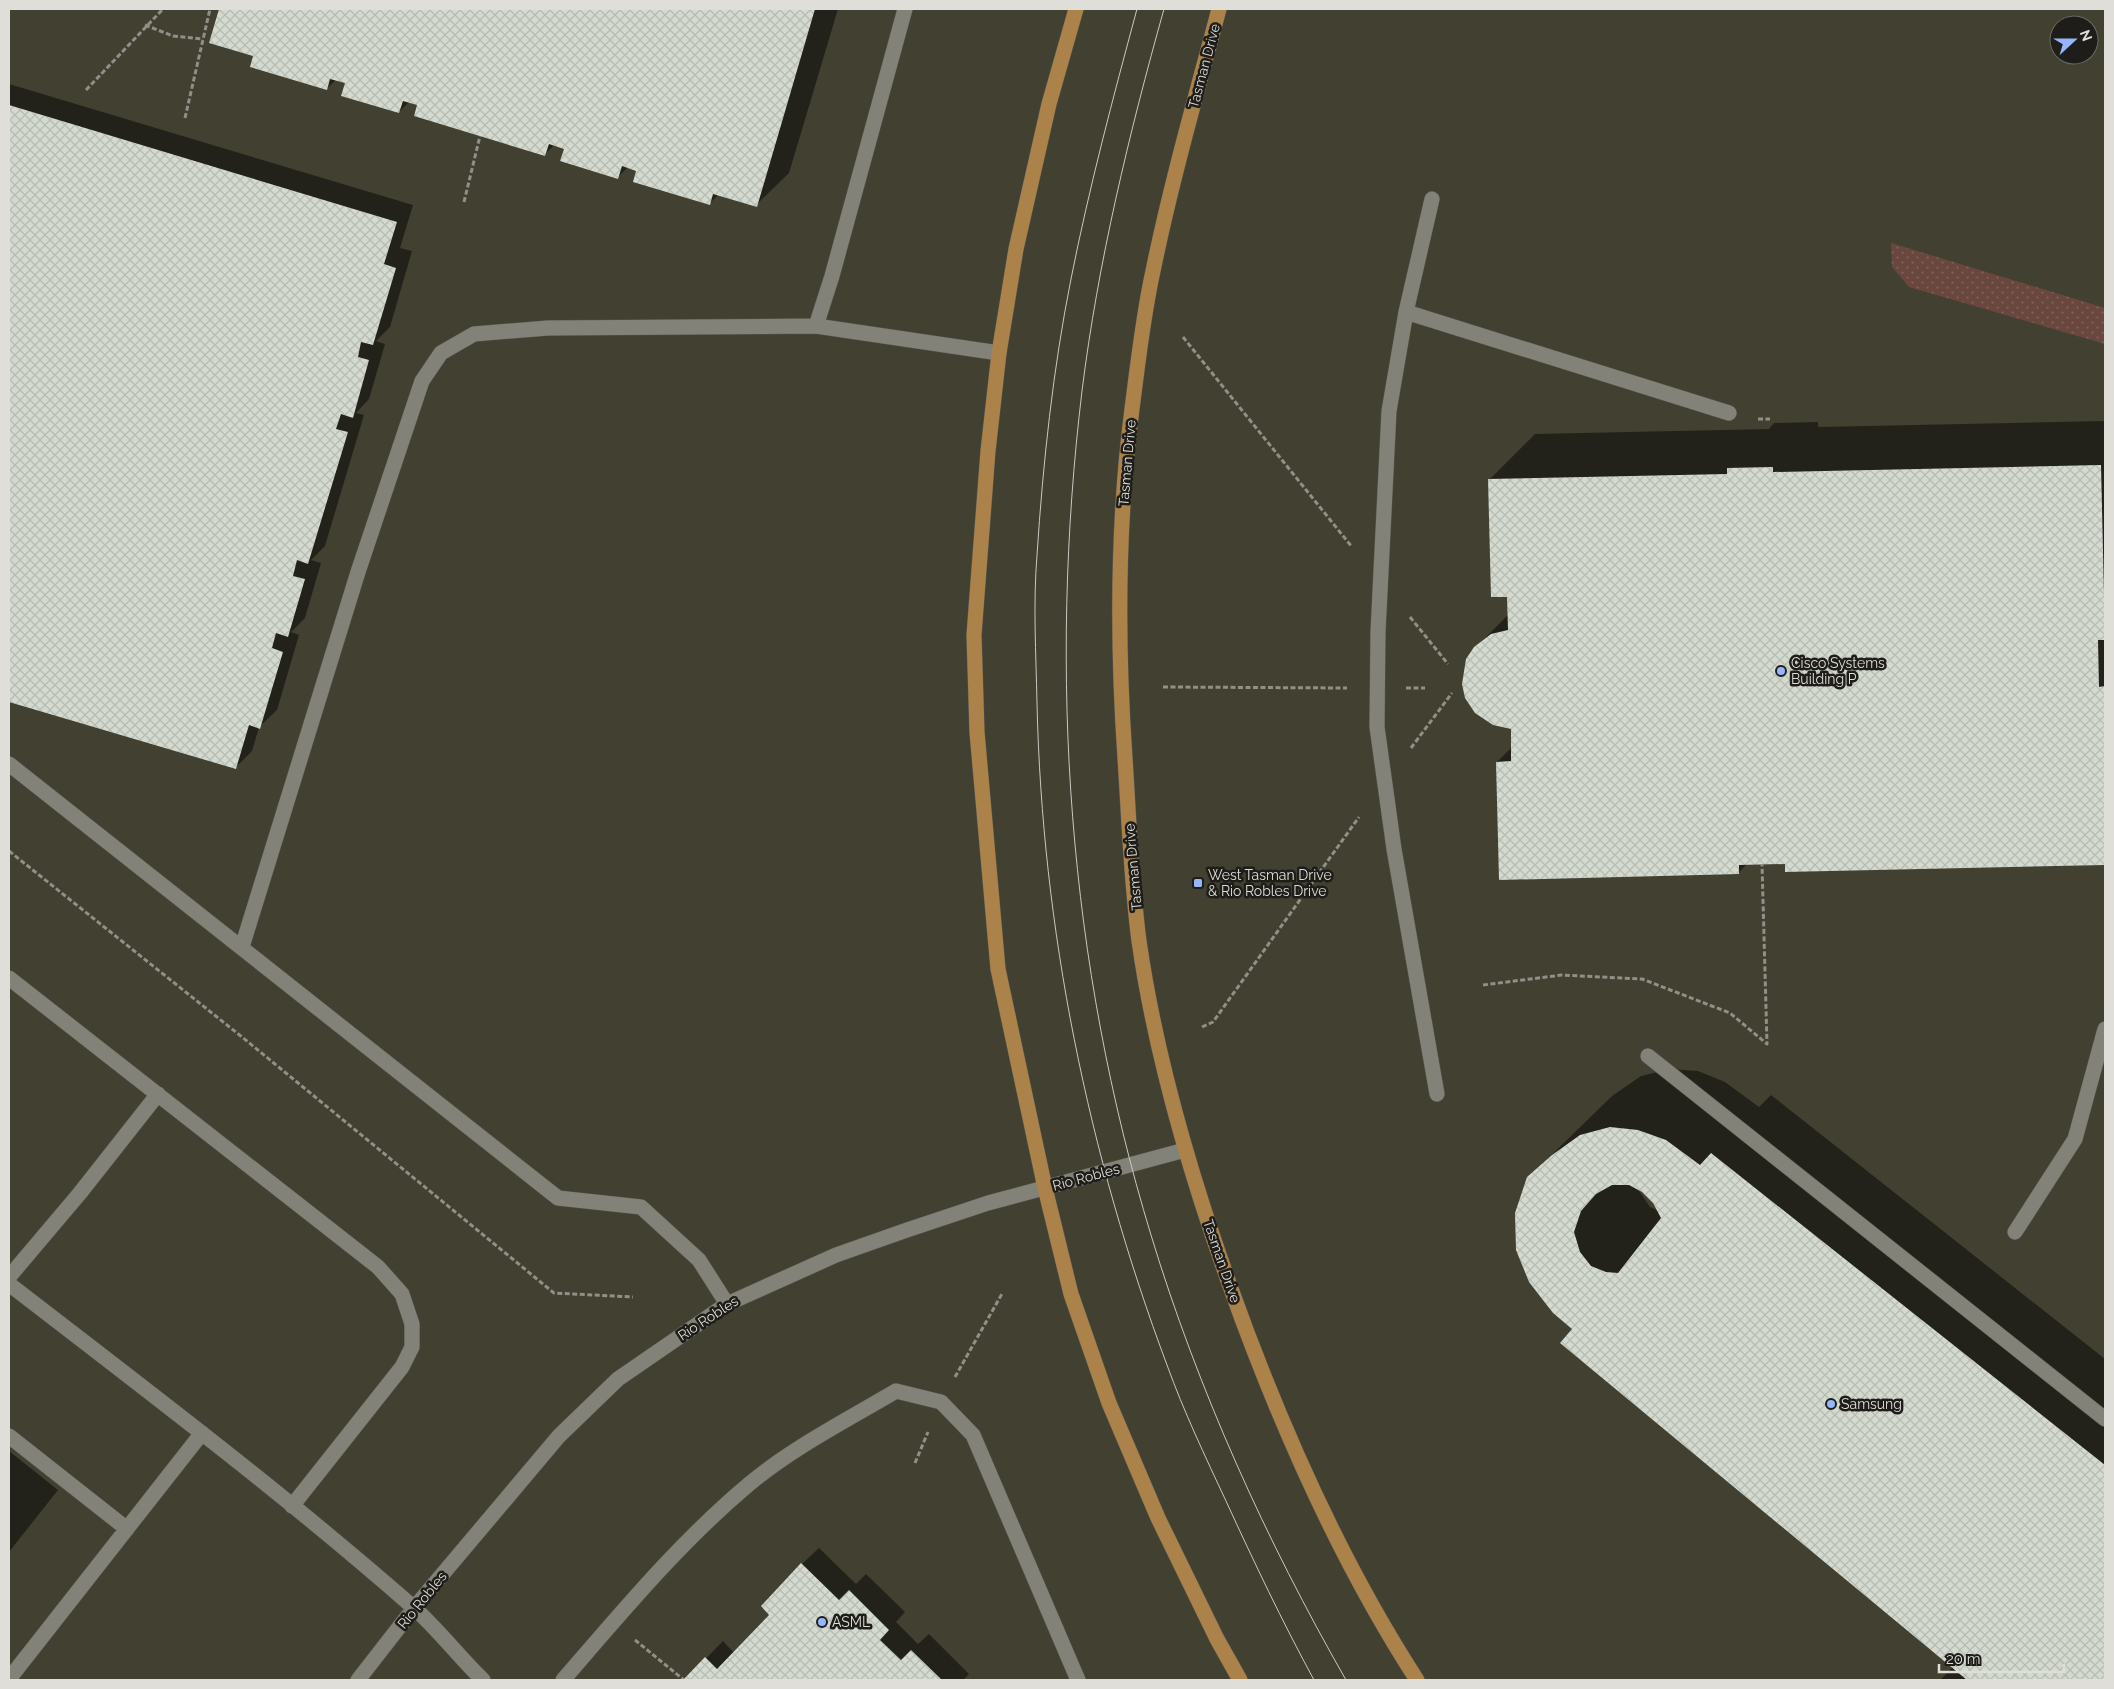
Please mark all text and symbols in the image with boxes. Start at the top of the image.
north arrow [2049,15,2099,65]
street label: Tasman Drive [1185,22,1223,110]
text: N [2077,27,2096,43]
street label: Tasman Drive [1115,419,1139,507]
place label: Cisco Systems Building P [1791,655,1885,687]
marker: Cisco Systems Building P [1775,665,1787,677]
street label: Tasman Drive [1121,823,1145,911]
place label: West Tasman Drive & Rio Robles Drive [1208,867,1332,899]
marker: West Tasman Drive & Rio Robles Drive [1192,877,1204,889]
street label: Rio Robles [1051,1160,1121,1194]
street label: Tasman Drive [1200,1217,1244,1305]
street label: Rio Robles [675,1292,741,1343]
place label: Samsung [1841,1396,1902,1412]
marker: Samsung [1825,1398,1837,1410]
street label: Rio Robles [394,1568,450,1632]
place label: ASML [832,1614,870,1630]
marker: ASML [816,1616,828,1628]
scale bar [1939,1642,2064,1674]
text: 20 m [1946,1650,1981,1668]

